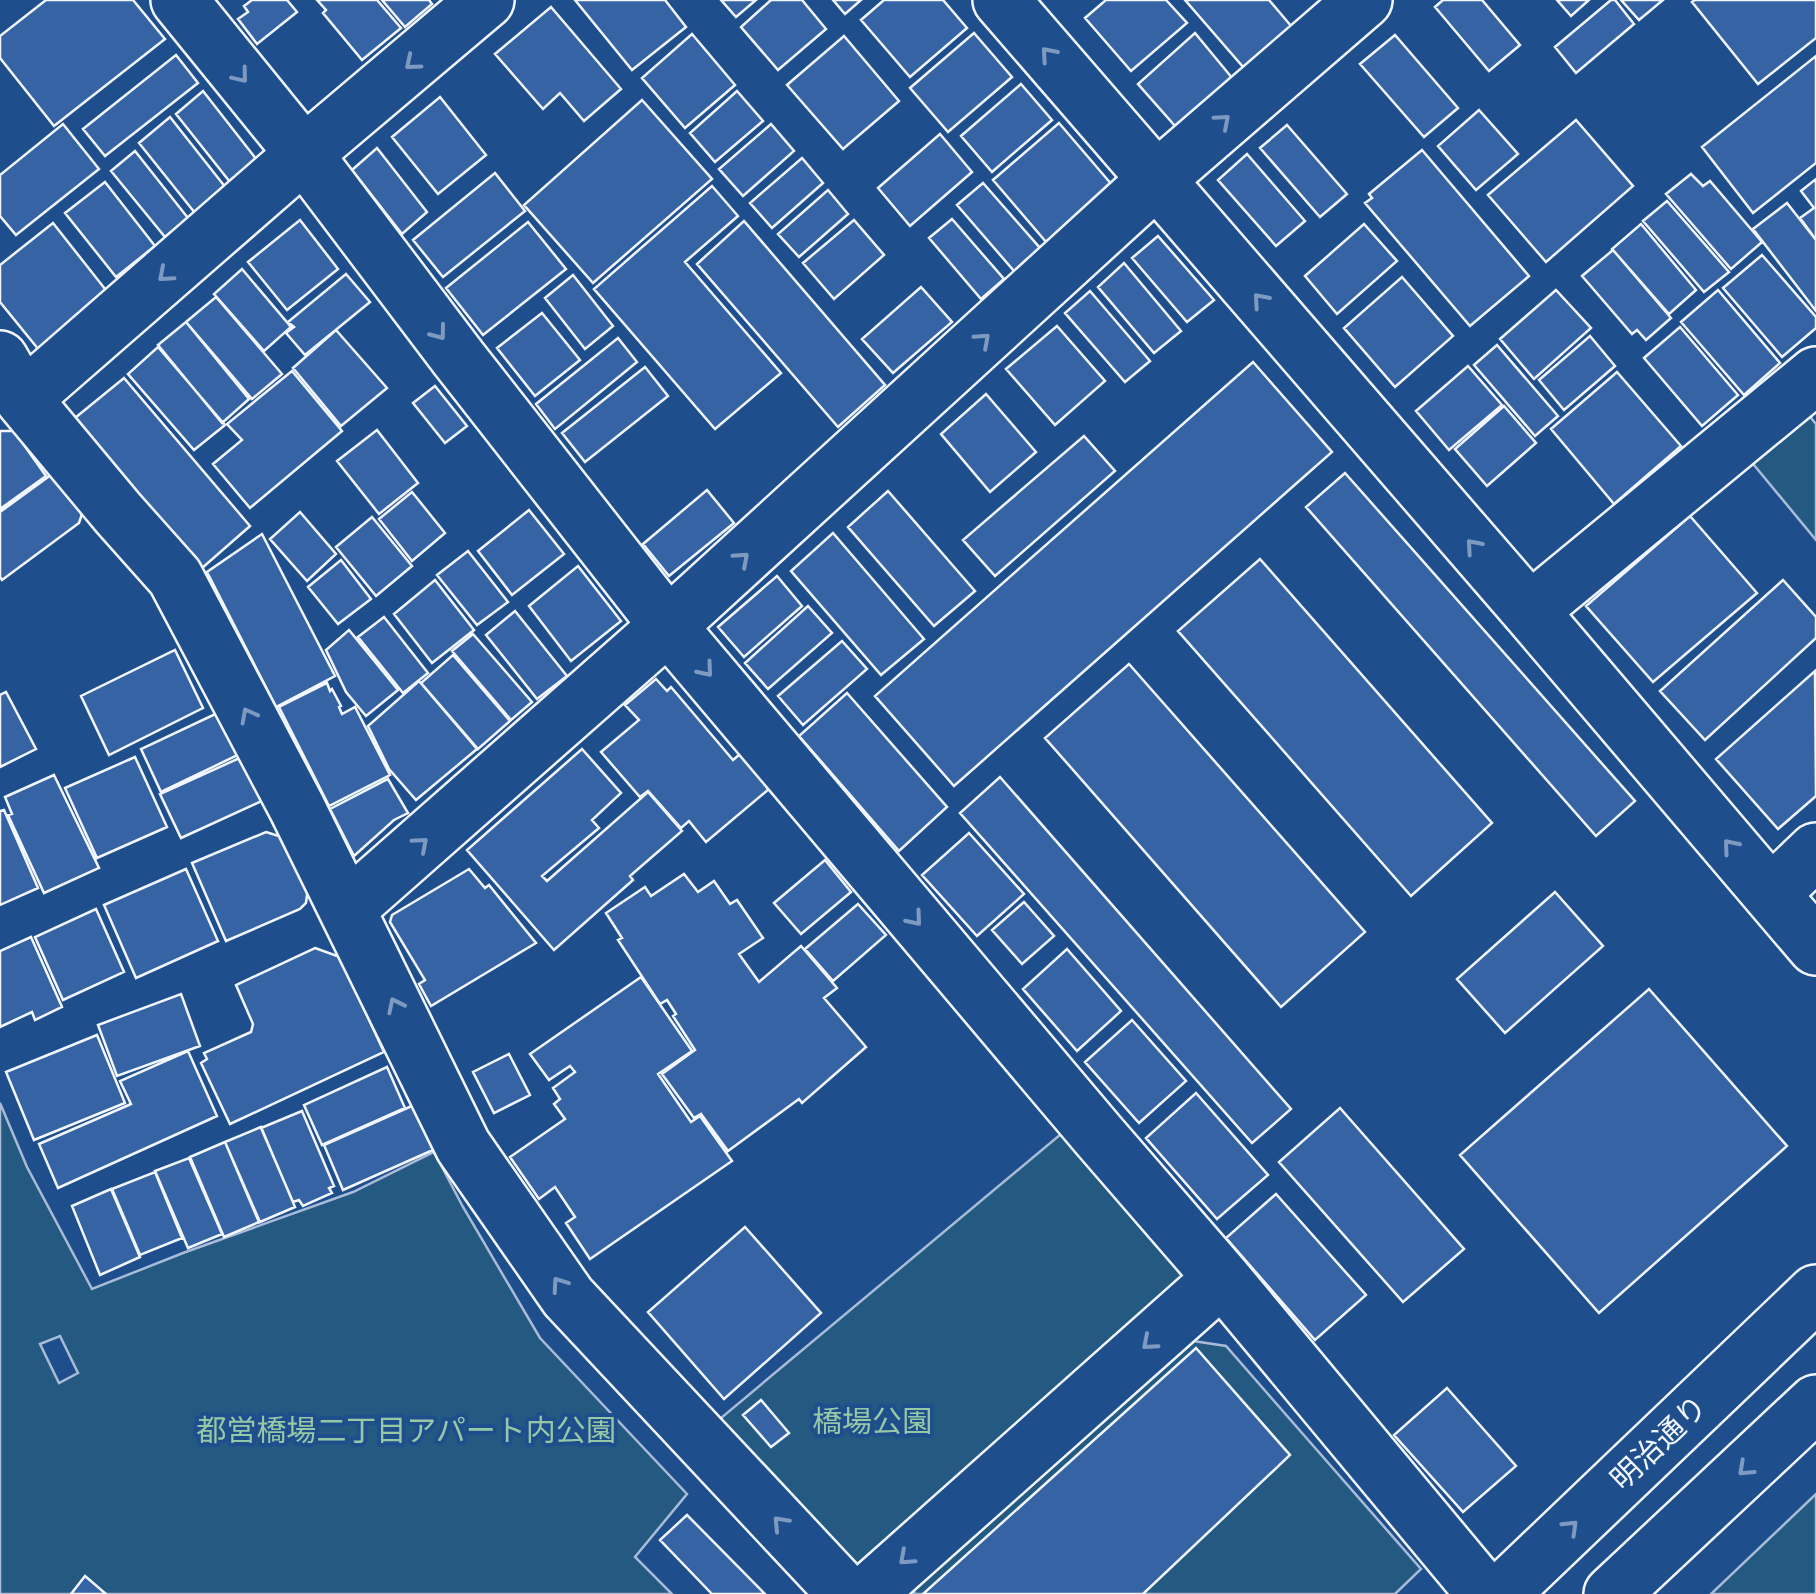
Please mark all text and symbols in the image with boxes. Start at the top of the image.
one-way arrow [1041,48,1059,66]
one-way arrow [405,51,423,69]
one-way arrow [229,64,247,82]
one-way arrow [1211,115,1230,133]
one-way arrow [158,263,177,281]
one-way arrow [1254,294,1272,312]
one-way arrow [428,322,445,340]
one-way arrow [971,334,990,352]
one-way arrow [1467,539,1485,558]
one-way arrow [730,552,749,570]
one-way arrow [694,659,712,677]
one-way arrow [241,708,260,726]
one-way arrow [409,838,427,856]
one-way arrow [1724,839,1742,857]
one-way arrow [904,907,922,925]
one-way arrow [387,997,407,1015]
one-way arrow [554,1277,571,1295]
one-way arrow [1142,1331,1161,1349]
street label: 明治通り [1602,1387,1715,1498]
park label: 橋場公園 [812,1402,932,1441]
park label: 都営橋場二丁目アパート内公園 [196,1411,616,1450]
one-way arrow [1738,1457,1757,1475]
one-way arrow [774,1516,792,1534]
one-way arrow [1560,1520,1578,1538]
one-way arrow [899,1546,917,1564]

